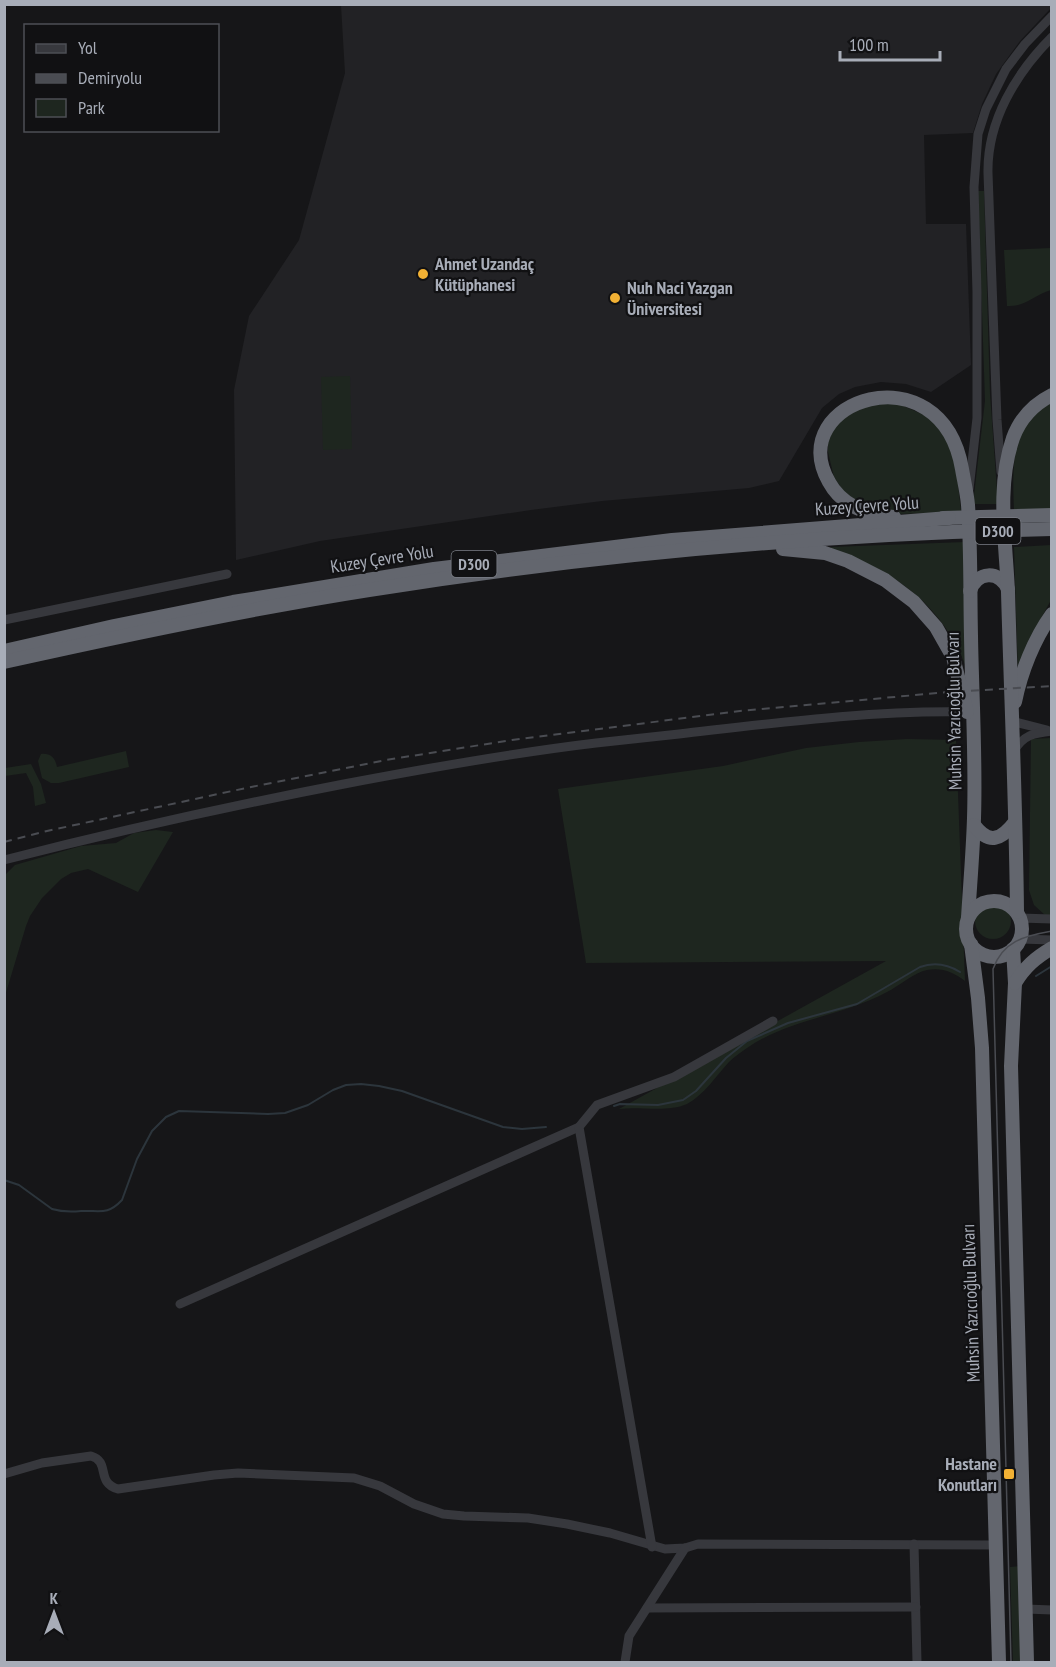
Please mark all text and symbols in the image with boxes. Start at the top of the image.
legend [24,24,219,132]
scale bar [840,24,940,62]
text: 100 m [849,33,889,56]
text: Yol [78,36,98,59]
text: Demiryolu [78,66,142,89]
text: Park [78,96,105,119]
place label: Ahmet Uzandaç Kütüphanesi [434,252,535,296]
marker: Ahmet Uzandaç Kütüphanesi [416,267,430,281]
place label: Nuh Naci Yazgan Üniversitesi [627,276,733,320]
marker: Nuh Naci Yazgan Üniversitesi [608,291,622,305]
street label: Kuzey Çevre Yolu [814,490,920,521]
road number: D300 [976,518,1020,544]
street label: Kuzey Çevre Yolu [329,539,435,578]
road number: D300 [452,551,496,577]
street label: Muhsin Yazıcıoğlu Bulvarı [941,632,966,790]
street label: Muhsin Yazıcıoğlu Bulvarı [956,1223,985,1383]
place label: Hastane Konutları [938,1452,997,1496]
marker: Hastane Konutları [1002,1467,1016,1481]
north arrow [24,1583,84,1643]
text: K [50,1588,59,1608]

